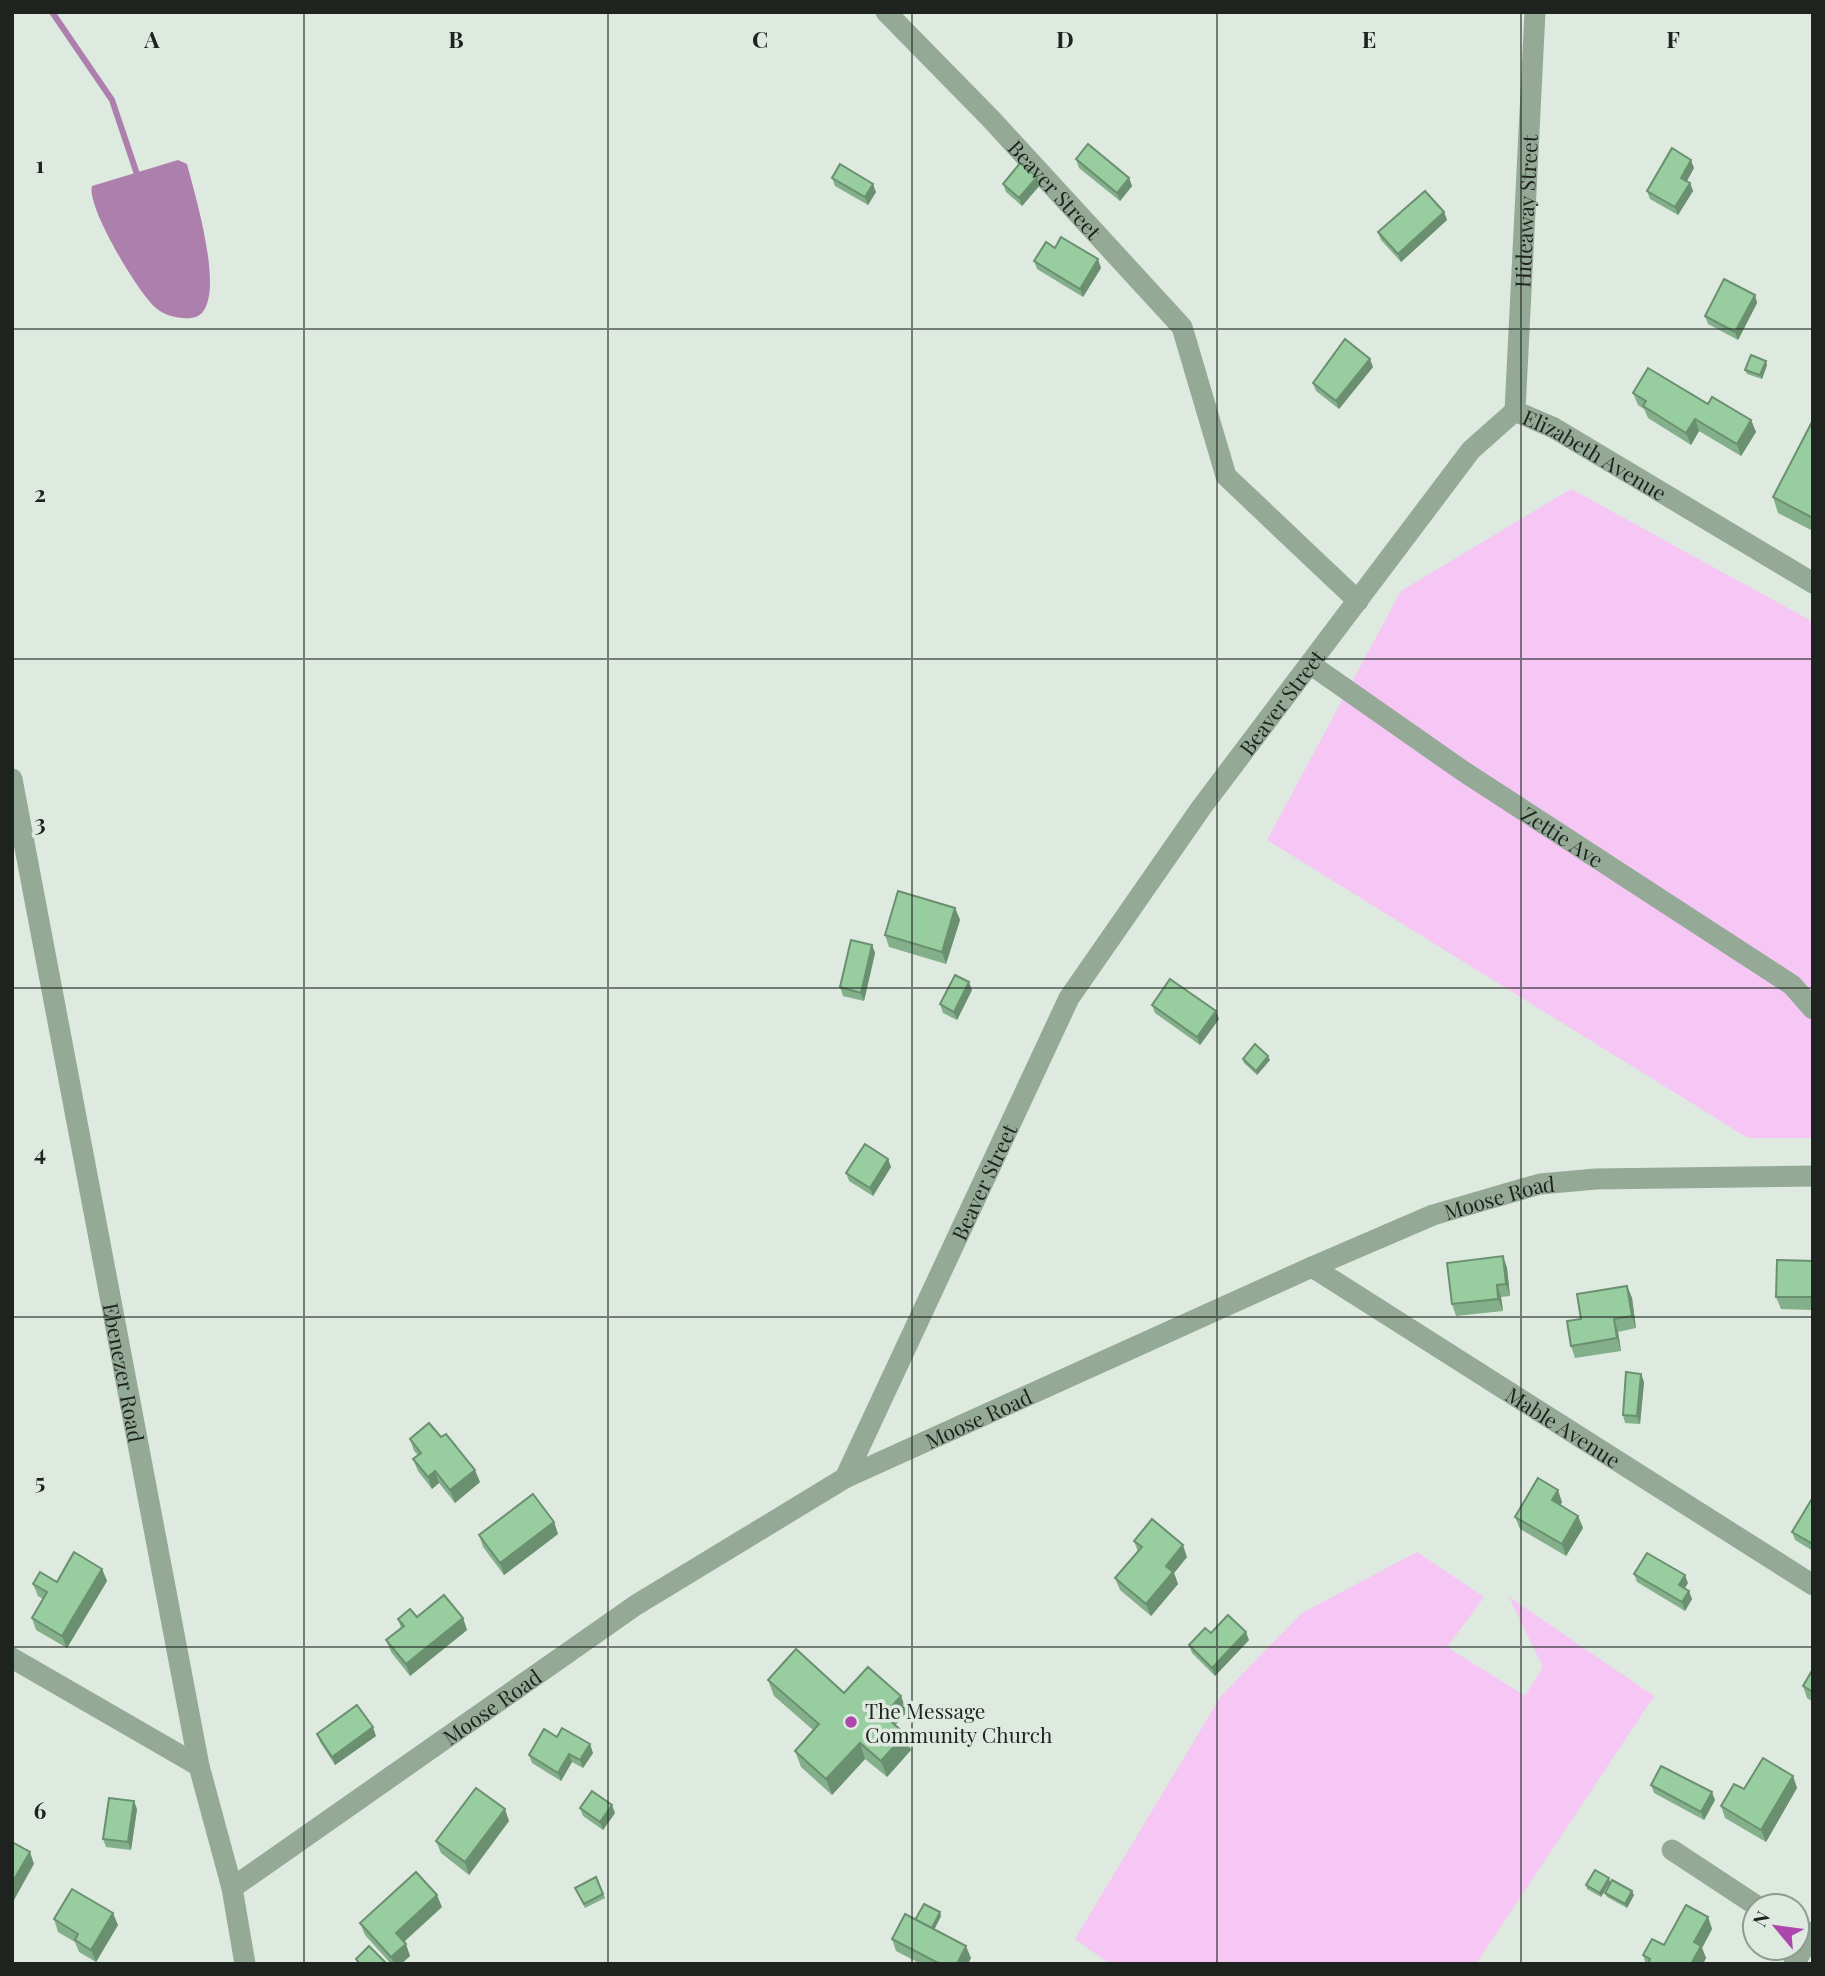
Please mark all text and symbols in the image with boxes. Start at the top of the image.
text: A [143,23,160,54]
text: B [448,23,464,54]
text: C [752,23,768,54]
text: D [1056,23,1074,54]
text: E [1362,23,1376,54]
text: F [1666,23,1680,54]
street label: Beaver Street [1003,133,1108,245]
street label: Hideaway Street [1507,133,1543,289]
text: 1 [36,148,45,179]
street label: Elizabeth Avenue [1519,402,1672,506]
text: 2 [34,477,46,508]
street label: Beaver Street [1232,643,1330,760]
street label: Zettie Ave [1517,799,1609,873]
text: 3 [34,806,46,837]
street label: Beaver Street [944,1118,1023,1244]
text: 4 [34,1136,46,1167]
street label: Moose Road [1441,1169,1556,1225]
street label: Ebenezer Road [98,1301,151,1444]
street label: Mable Avenue [1501,1380,1626,1474]
street label: Moose Road [920,1382,1036,1454]
text: 5 [35,1465,45,1496]
street label: Moose Road [437,1662,546,1750]
place label: The Message Community Church [865,1696,1053,1748]
marker: The Message Community Church [843,1714,859,1730]
text: 6 [34,1794,47,1825]
north arrow [1741,1892,1811,1962]
text: N [1746,1906,1775,1931]

